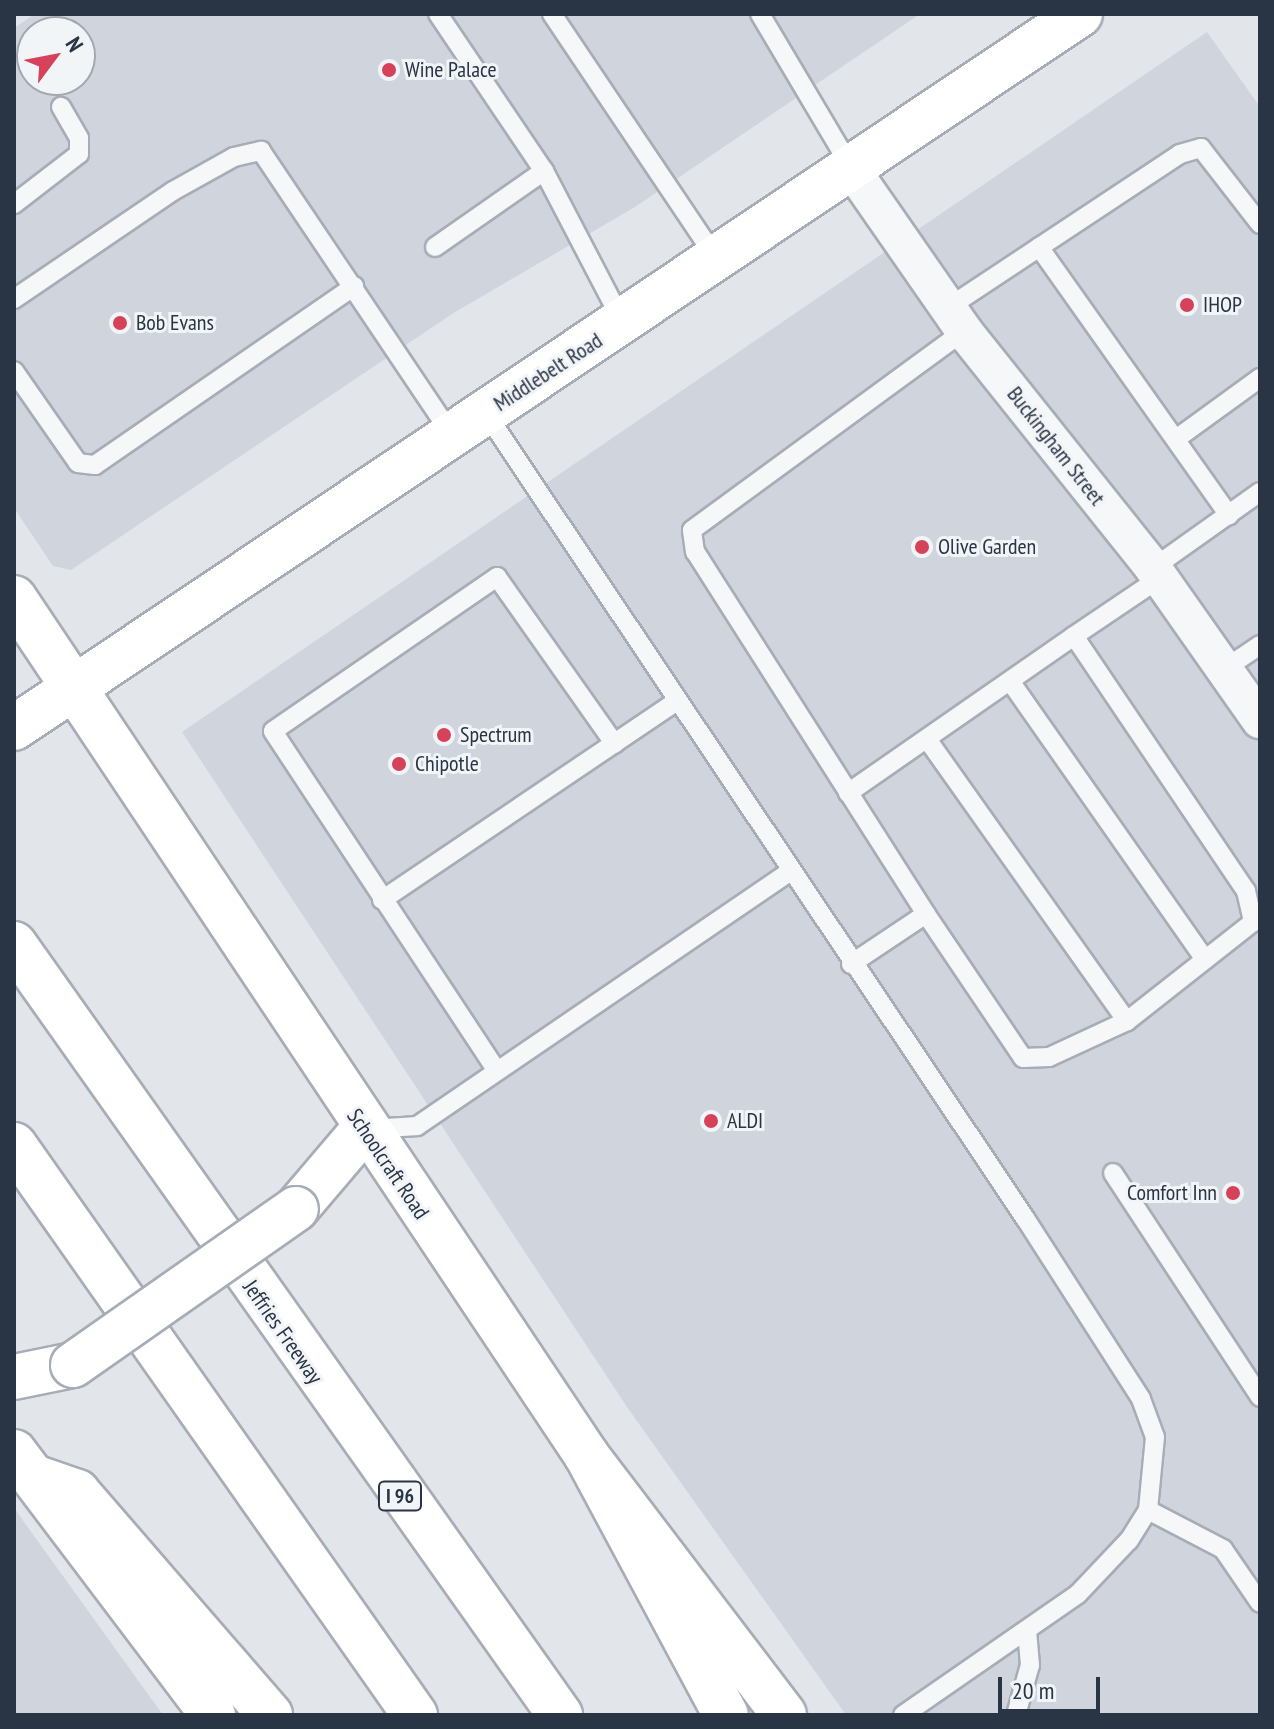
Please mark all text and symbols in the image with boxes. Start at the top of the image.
north arrow [16,16,96,96]
text: N [60,32,90,57]
place label: Wine Palace [405,57,497,83]
marker: Wine Palace [380,61,398,79]
place label: IHOP [1203,292,1242,318]
marker: IHOP [1178,296,1196,314]
place label: Bob Evans [136,310,214,336]
marker: Bob Evans [111,314,129,332]
street label: Middlebelt Road [489,327,607,417]
street label: Buckingham Street [1002,381,1110,511]
place label: Olive Garden [938,534,1036,560]
marker: Olive Garden [913,538,931,556]
place label: Spectrum [460,722,532,748]
marker: Spectrum [435,726,453,744]
place label: Chipotle [415,751,479,777]
marker: Chipotle [390,755,408,773]
street label: Schoolcraft Road [341,1104,435,1224]
place label: ALDI [727,1108,763,1134]
marker: ALDI [702,1112,720,1130]
place label: Comfort Inn [1127,1180,1217,1206]
marker: Comfort Inn [1224,1184,1242,1202]
street label: Jeffries Freeway [238,1275,328,1389]
road number: I 96 [378,1480,422,1512]
scale bar [1002,1661,1104,1711]
text: 20 m [1012,1675,1054,1706]

